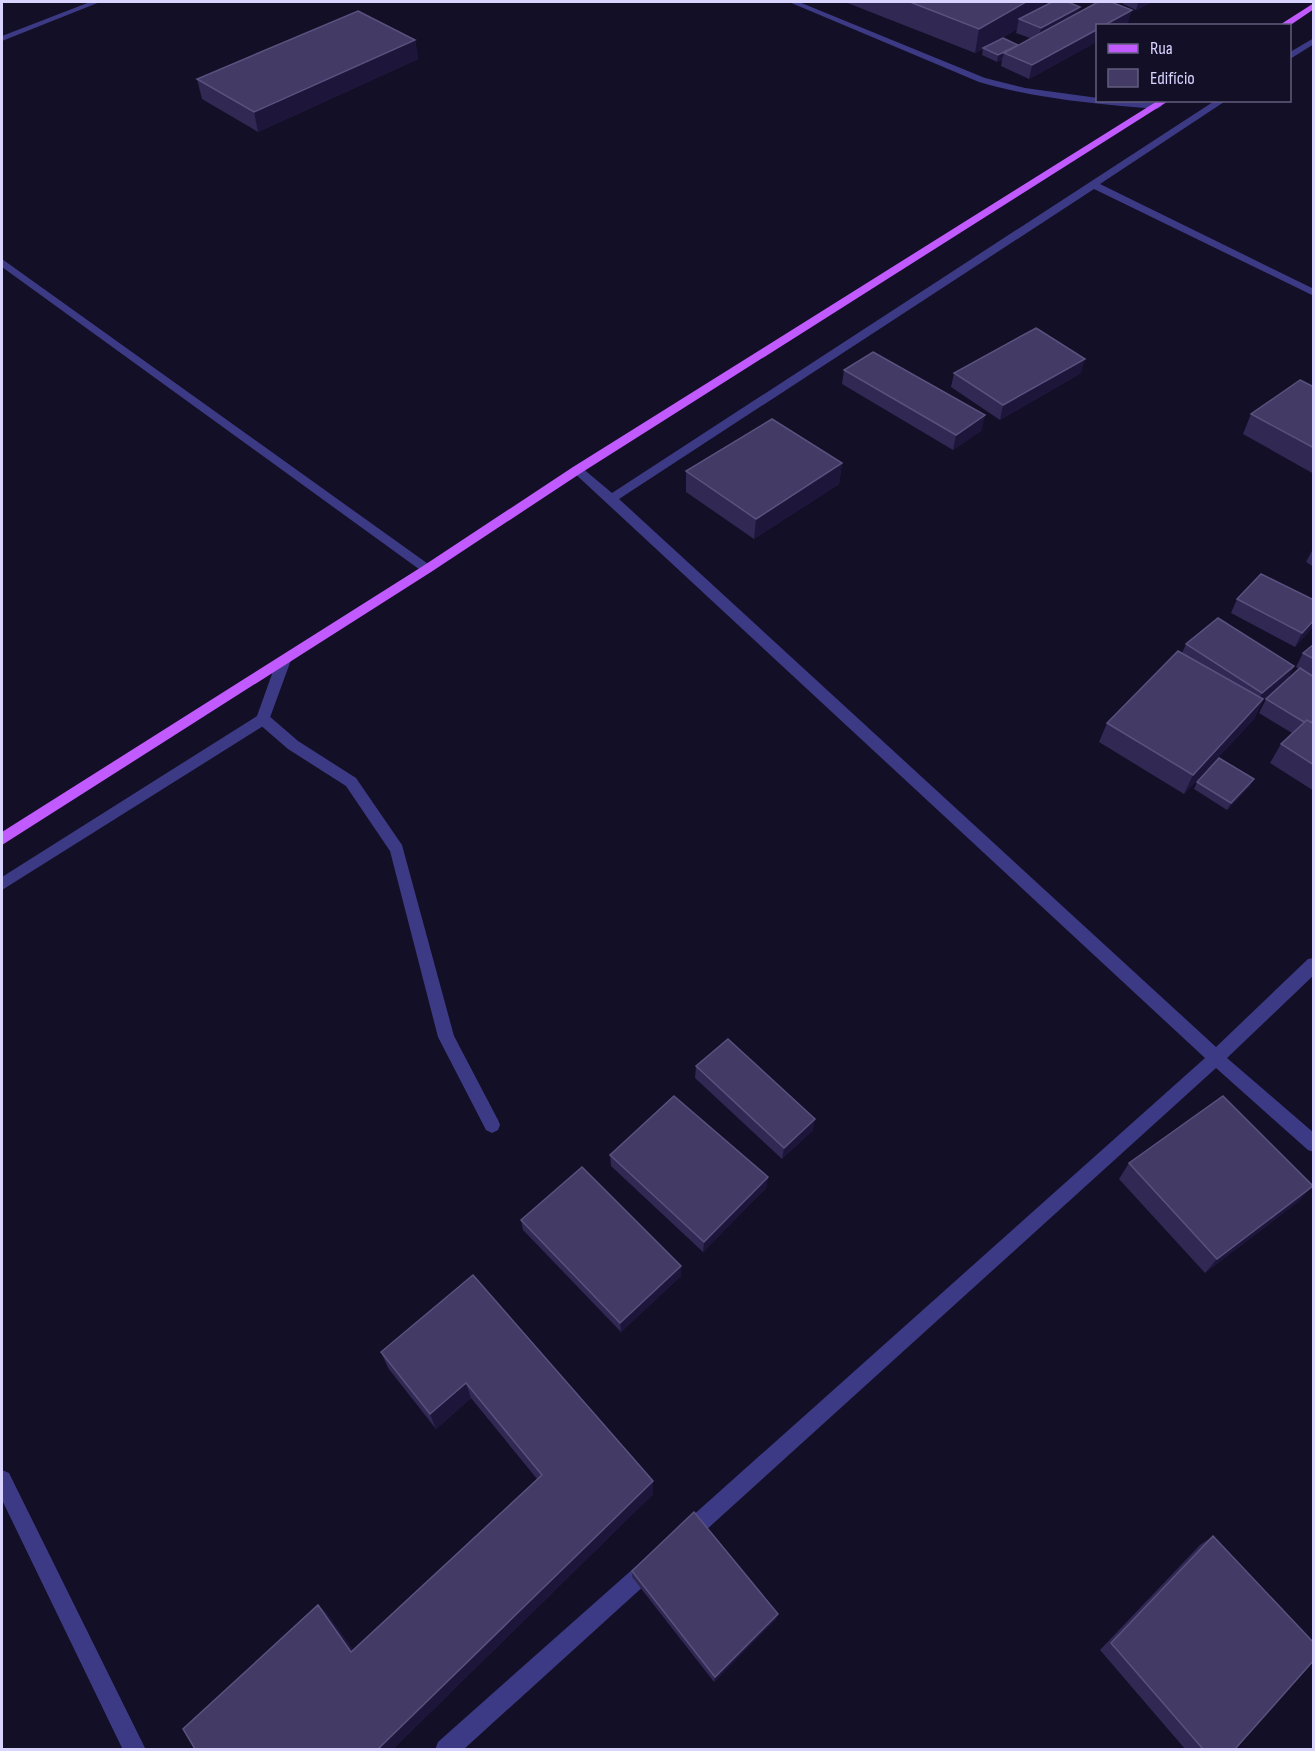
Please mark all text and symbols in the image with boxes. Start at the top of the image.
legend [1096,24,1291,102]
text: Rua [1150,38,1173,59]
text: Edifício [1150,68,1195,89]

